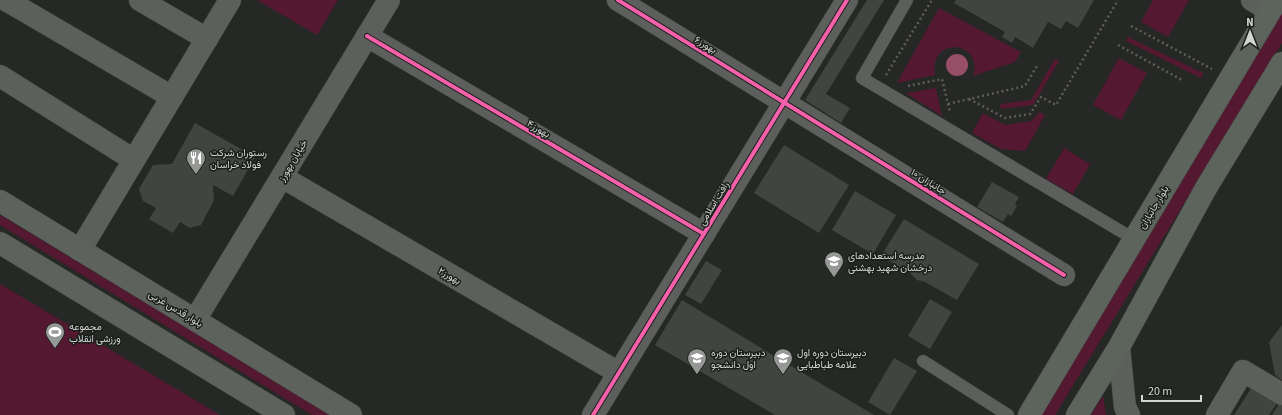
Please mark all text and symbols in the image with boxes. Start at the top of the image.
north arrow [1230,12,1270,52]
text: N [1246,15,1254,30]
street label: بهورز۶ [692,33,719,57]
street label: بهورز۴ [524,117,553,141]
street label: خیابان بهورز [274,137,311,185]
place label: رستوران شرکت فولاد خراسان [210,146,267,172]
restaurant icon: رستوران شرکت فولاد خراسان [185,147,207,175]
street label: جانبازان ۱۰ [908,166,949,198]
street label: رافت اسلامی [695,179,733,228]
street label: بلوار جانبازان [1135,183,1172,232]
place label: مدرسه استعدادهای درخشان شهید بهشتی [848,249,932,275]
school or university icon: مدرسه استعدادهای درخشان شهید بهشتی [823,250,845,278]
street label: بهورز۲ [435,264,464,288]
street label: بلوار قدس غربی [146,287,205,331]
place label: مجموعه ورزشی انقلاب [69,320,121,346]
sports icon: مجموعه ورزشی انقلاب [44,321,66,349]
place label: دبیرستان دوره اول دانشجو [711,346,766,372]
place label: دبیرستان دوره اول علامه طباطبایی [797,346,867,372]
school or university icon: دبیرستان دوره اول دانشجو [686,347,708,375]
school or university icon: دبیرستان دوره اول علامه طباطبایی [772,347,794,375]
scale bar [1142,377,1201,403]
text: 20 m [1148,383,1172,400]

